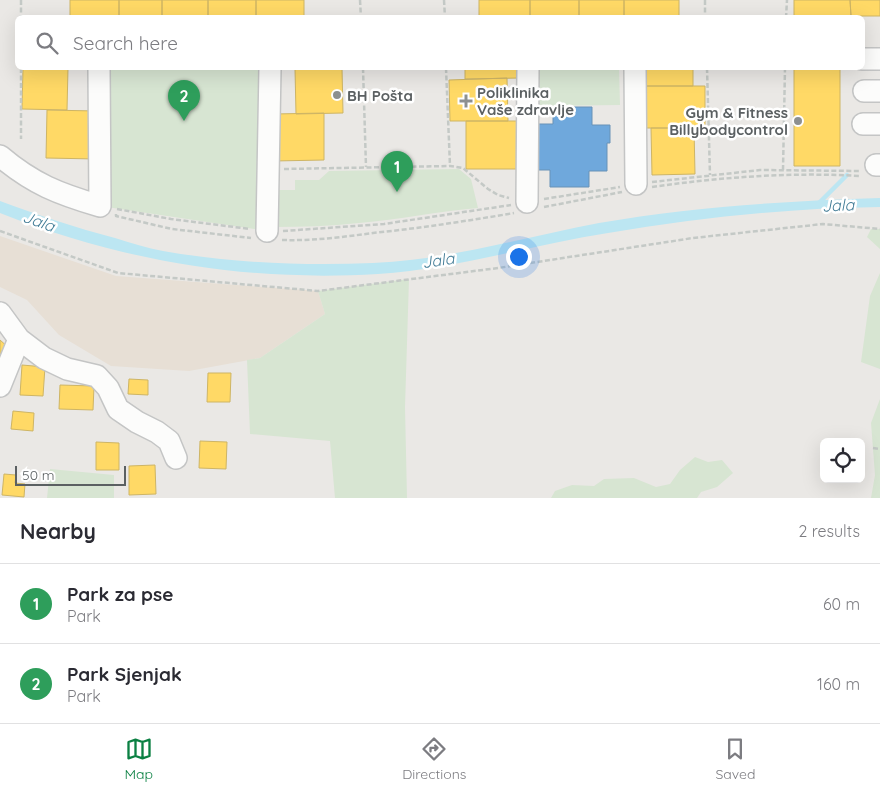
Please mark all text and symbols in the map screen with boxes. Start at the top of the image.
search box [15,15,865,70]
icon: search [33,29,61,57]
text: Search here [73,31,178,55]
pin: 2 [168,80,200,121]
place label: Poliklinika Vaše zdravlje [477,83,574,119]
place label: BH Pošta [347,86,413,105]
marker: BH Pošta [331,89,343,101]
marker: Poliklinika Vaše zdravlje [459,94,473,108]
place label: Gym & Fitness Billybodycontrol [669,103,788,139]
marker: Gym & Fitness Billybodycontrol [792,115,804,127]
pin: 1 [381,151,413,192]
water label: Jala [821,194,856,216]
water label: Jala [20,206,59,236]
your location [506,244,532,270]
water label: Jala [421,248,457,272]
map controls [820,438,865,483]
button: locate [820,438,865,483]
scale bar [15,463,126,486]
text: 50 m [22,466,55,484]
text: Nearby [20,518,96,544]
text: 2 results [798,521,860,541]
text: Park za pse [67,582,173,606]
text: 1 [33,594,39,614]
text: 60 m [823,594,860,614]
text: Park [67,606,101,626]
text: Park Sjenjak [67,662,182,686]
text: 2 [31,674,41,694]
text: 160 m [817,674,860,694]
text: Park [67,686,101,706]
tab: Map [125,735,153,783]
tab: Directions [402,735,466,783]
tab: Saved [715,735,755,783]

